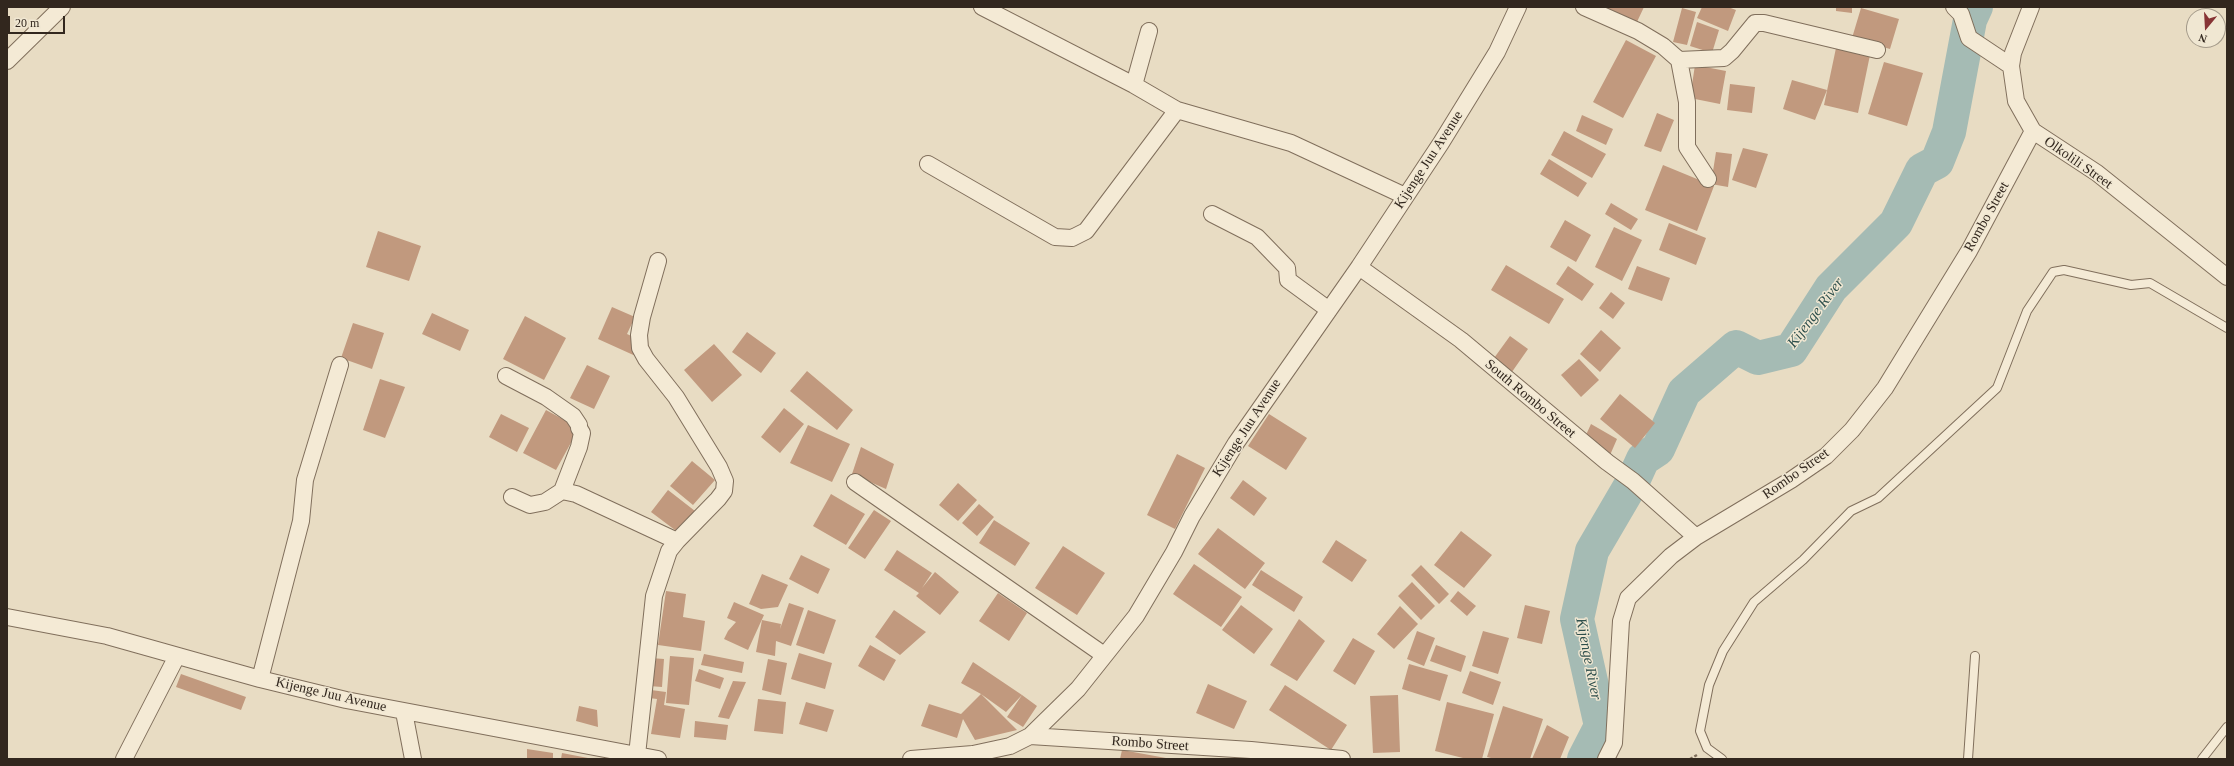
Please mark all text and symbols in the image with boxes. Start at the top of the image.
scale bar [10,8,67,34]
north arrow [2186,8,2226,48]
text: 20 m [15,16,39,30]
text: N [2197,32,2208,45]
street label: Kijenge Juu Avenue [1391,108,1467,212]
street label: Olkolili Street [2041,133,2115,193]
street label: Rombo Street [1961,179,2013,255]
water label: Kijenge River [1784,274,1848,352]
street label: South Rombo Street [1481,356,1579,442]
street label: Kijenge Juu Avenue [1209,376,1285,480]
street label: Rombo Street [1759,445,1833,503]
water label: Kijenge River [1571,617,1605,701]
street label: Kijenge Juu Avenue [274,674,388,716]
street label: Rombo Street [1111,733,1189,755]

